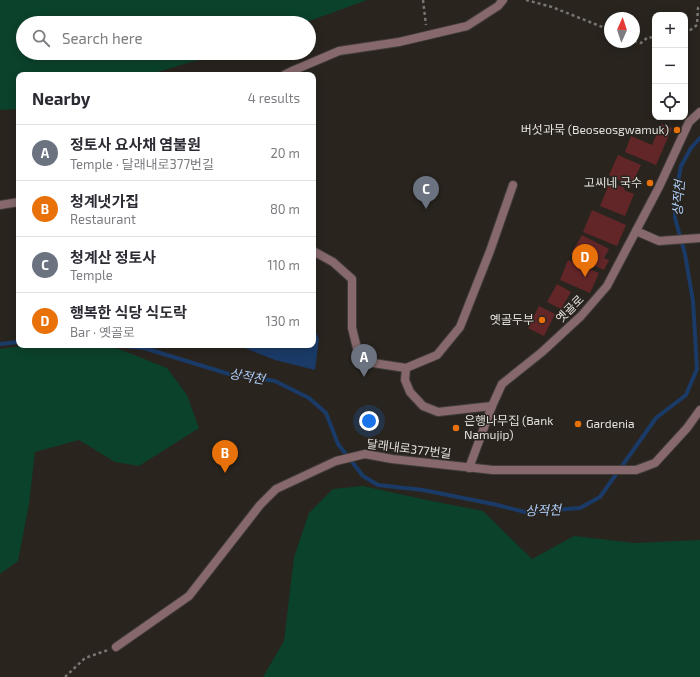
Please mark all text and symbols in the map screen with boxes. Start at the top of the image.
north arrow [604,12,640,48]
map controls [652,12,688,120]
button: + [652,12,688,48]
search box [16,16,316,60]
icon: search [30,27,52,49]
text: Search here [62,29,143,47]
button: − [652,48,688,84]
button: locate [652,84,688,120]
text: Nearby [32,88,90,108]
text: 4 results [248,90,300,106]
place label: 버섯과묵 (Beoseosgwamuk) [521,122,669,136]
marker: 버섯과묵 (Beoseosgwamuk) [672,125,682,135]
text: 정토사 요사채 염불원 [70,135,201,153]
text: A [41,145,49,161]
text: 20 m [271,145,300,161]
text: Temple · 달래내로377번길 [70,156,214,172]
place label: 고씨네 국수 [584,175,642,189]
pin: C [413,176,439,209]
marker: 고씨네 국수 [645,178,655,188]
water label: 상적천 [669,179,687,216]
text: 청계냇가집 [70,192,139,210]
text: B [41,201,49,217]
text: 80 m [270,201,300,217]
text: Restaurant [70,211,136,227]
pin: D [572,244,598,277]
text: 청계산 정토사 [70,248,156,266]
text: C [41,257,49,273]
text: 110 m [268,257,300,273]
text: Temple [70,267,113,283]
street label: 옛골로 [553,292,586,325]
text: 행복한 식당 식도락 [70,303,187,321]
place label: 옛골두부 [490,312,534,326]
text: D [41,313,49,329]
text: 130 m [265,313,300,329]
marker: 옛골두부 [537,315,547,325]
text: Bar · 옛골로 [70,324,135,340]
pin: A [351,344,377,377]
water label: 상적천 [228,365,267,387]
your location [359,411,379,431]
place label: 은행나무집 (Bank Namujip) [464,413,553,442]
place label: Gardenia [586,416,635,430]
marker: Gardenia [573,419,583,429]
marker: 은행나무집 (Bank Namujip) [451,423,461,433]
street label: 달래내로377번길 [366,436,452,460]
pin: B [212,440,238,473]
water label: 상적천 [525,501,562,519]

